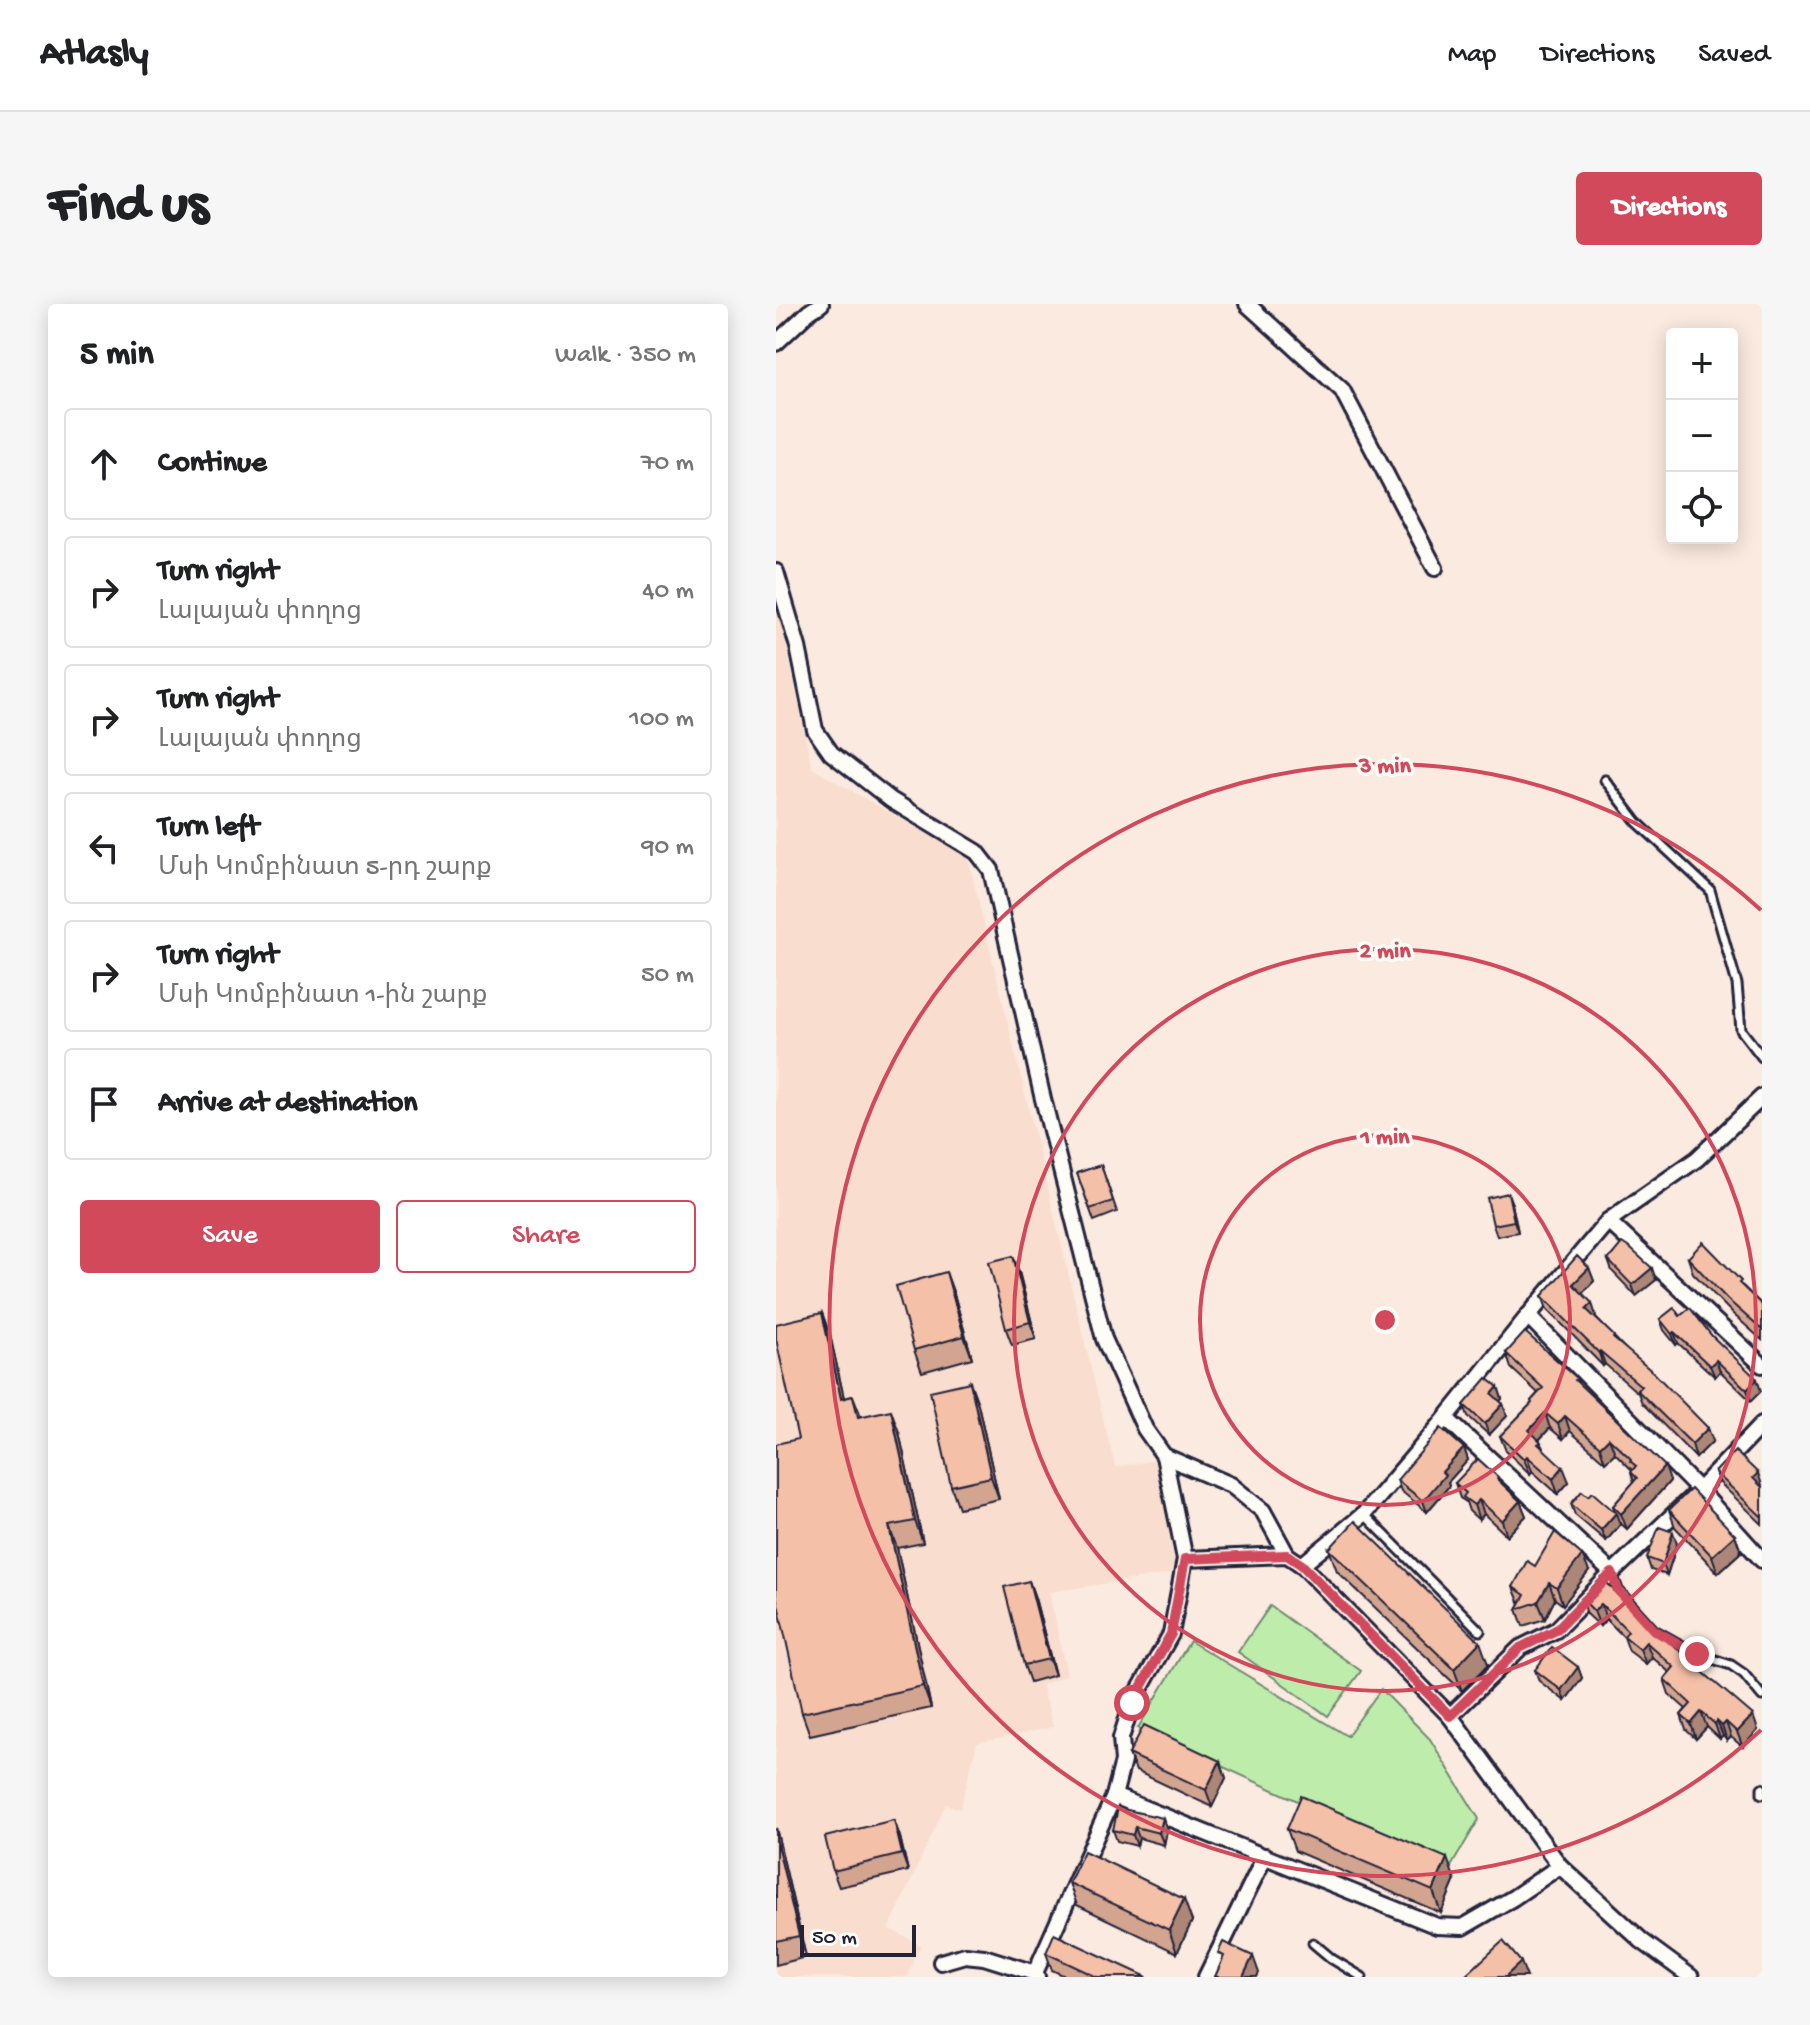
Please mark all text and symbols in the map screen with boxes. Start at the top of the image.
text: Atlasly [40,33,148,77]
text: Map [1448,39,1496,72]
text: Directions [1540,39,1654,72]
text: Saved [1698,39,1770,72]
button: Directions [1576,172,1762,245]
text: Find us [48,175,208,241]
map controls [1666,328,1738,544]
button: + [1666,328,1738,400]
text: 5 min [80,336,154,376]
text: Walk · 350 m [555,341,696,372]
button: − [1666,400,1738,472]
icon: ahead [82,442,126,486]
text: Continue [158,447,267,482]
text: 70 m [641,449,694,480]
button: locate [1666,472,1738,544]
text: Turn right [158,555,278,590]
icon: right [82,570,126,614]
text: 40 m [642,577,694,608]
text: Լալայան փողոց [158,598,362,629]
text: Turn right [158,683,278,718]
icon: right [82,698,126,742]
text: 100 m [629,705,694,736]
text: Լալայան փողոց [158,726,362,757]
text: 3 min [1358,753,1411,782]
text: Turn left [158,811,259,846]
icon: left [82,826,126,870]
text: 90 m [642,833,694,864]
text: Մսի Կոմբինատ 5-րդ շարք [158,854,492,885]
text: 2 min [1359,938,1411,967]
text: Turn right [158,939,278,974]
icon: right [82,954,126,998]
text: 50 m [641,961,694,992]
text: Մսի Կոմբինատ 1-ին շարք [158,982,487,1013]
icon: arrive [82,1082,126,1126]
text: Arrive at destination [158,1087,418,1122]
text: 1 min [1359,1124,1410,1153]
button: Save [80,1200,380,1273]
button: Share [396,1200,696,1273]
centre of rings [1371,1306,1399,1334]
route end [1679,1636,1715,1672]
route start [1114,1685,1150,1721]
scale bar [800,1921,916,1957]
text: 50 m [812,1926,857,1952]

